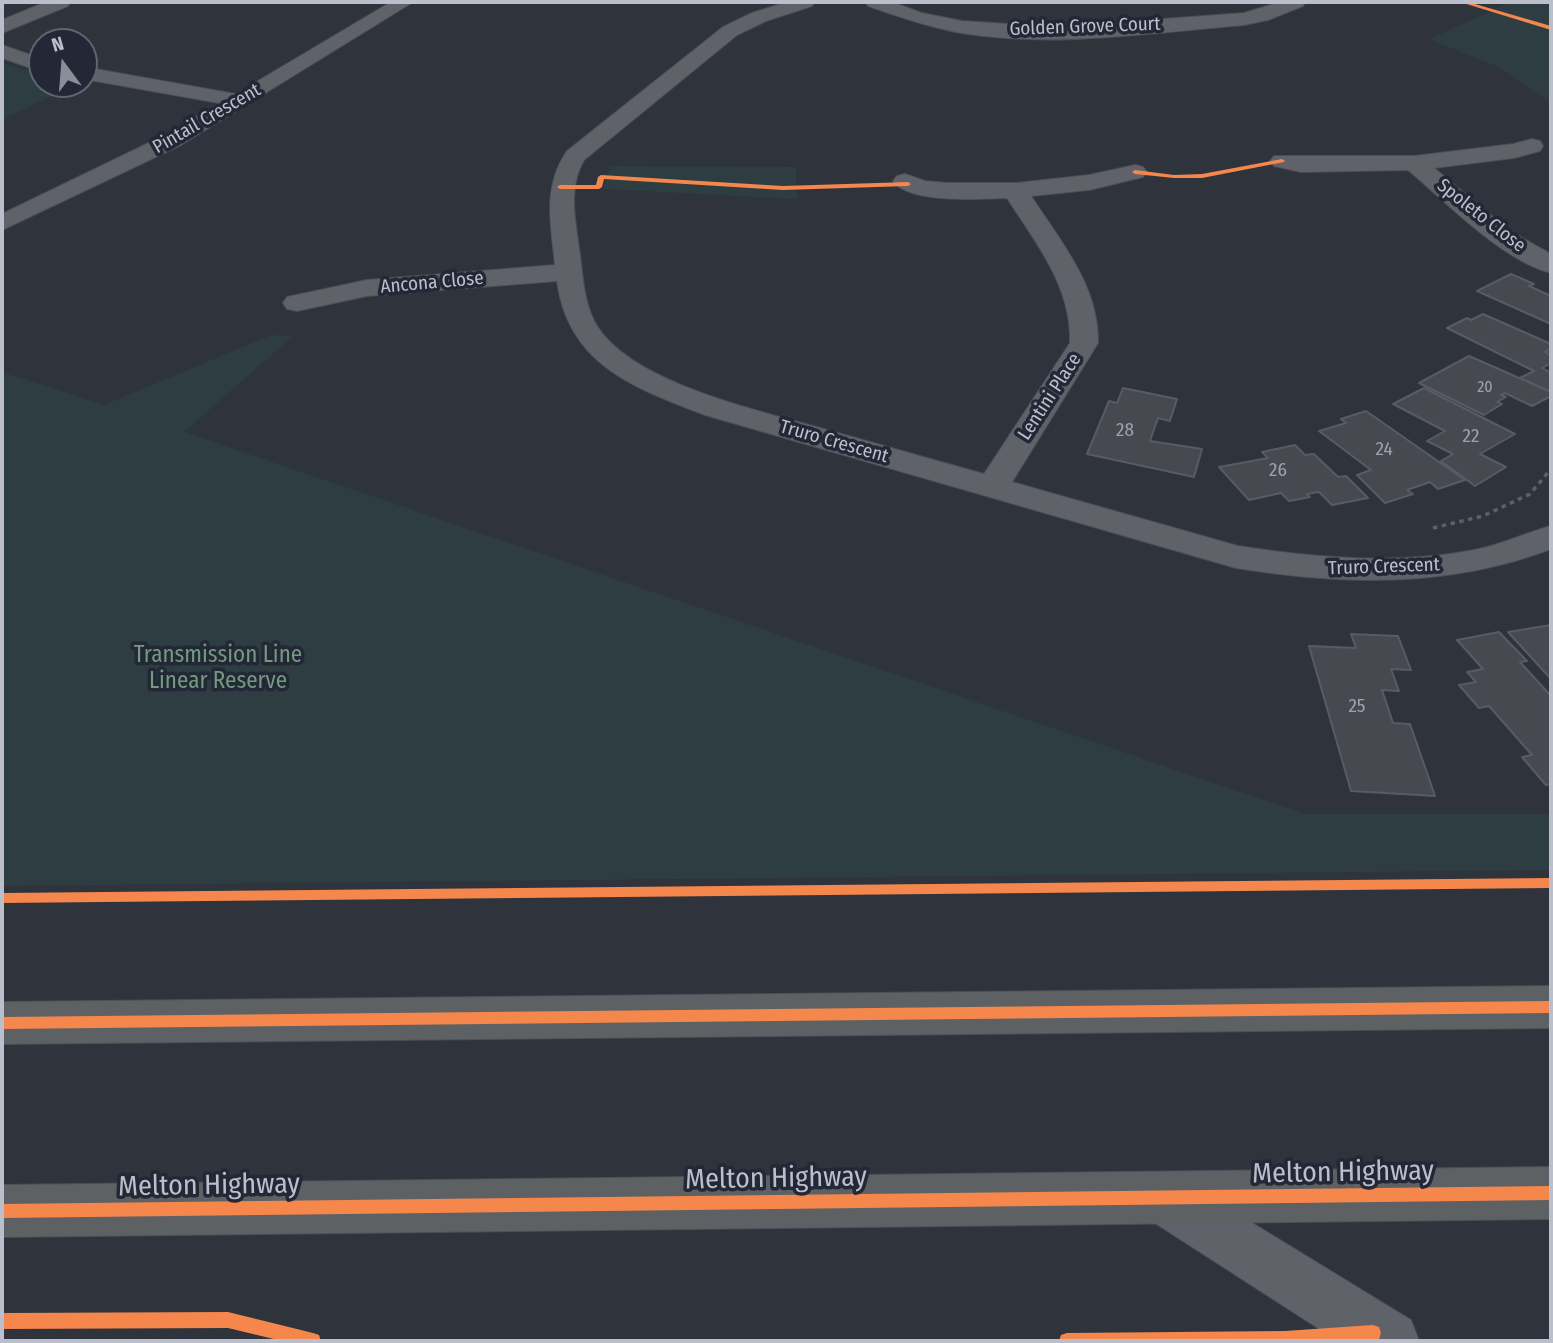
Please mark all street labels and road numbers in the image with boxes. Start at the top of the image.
street label: Golden Grove Court [1009,13,1161,41]
street label: Pintail Crescent [149,79,265,159]
street label: Spoleto Close [1432,174,1530,258]
street label: Ancona Close [379,267,485,299]
street label: Lentini Place [1014,349,1086,445]
street label: Truro Crescent [777,416,891,468]
street label: Truro Crescent [1328,554,1440,580]
street label: Melton Highway [1252,1155,1434,1191]
street label: Melton Highway [685,1161,867,1197]
street label: Melton Highway [118,1168,300,1204]

